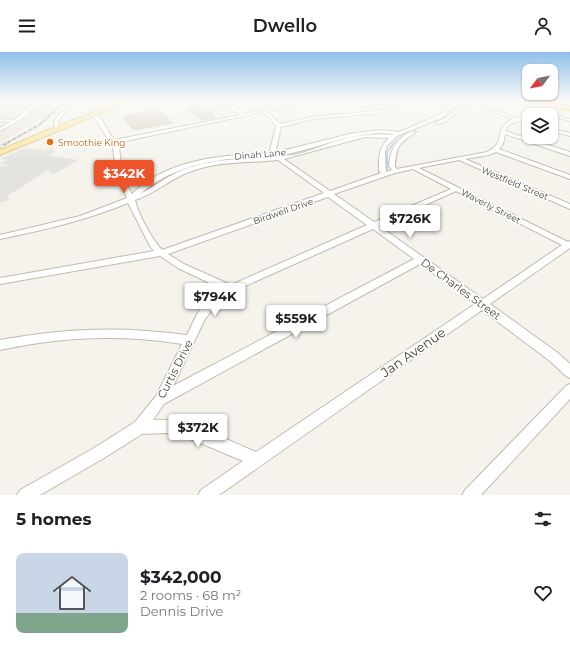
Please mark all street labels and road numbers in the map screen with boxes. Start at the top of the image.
street label: Dinah Lane [234,146,287,162]
street label: Westfield Street [480,164,551,202]
street label: Waverly Street [459,186,523,226]
street label: Birdwell Drive [252,195,315,226]
street label: De Charles Street [418,255,504,323]
street label: Jan Avenue [377,324,449,381]
street label: Curtis Drive [154,337,196,401]

